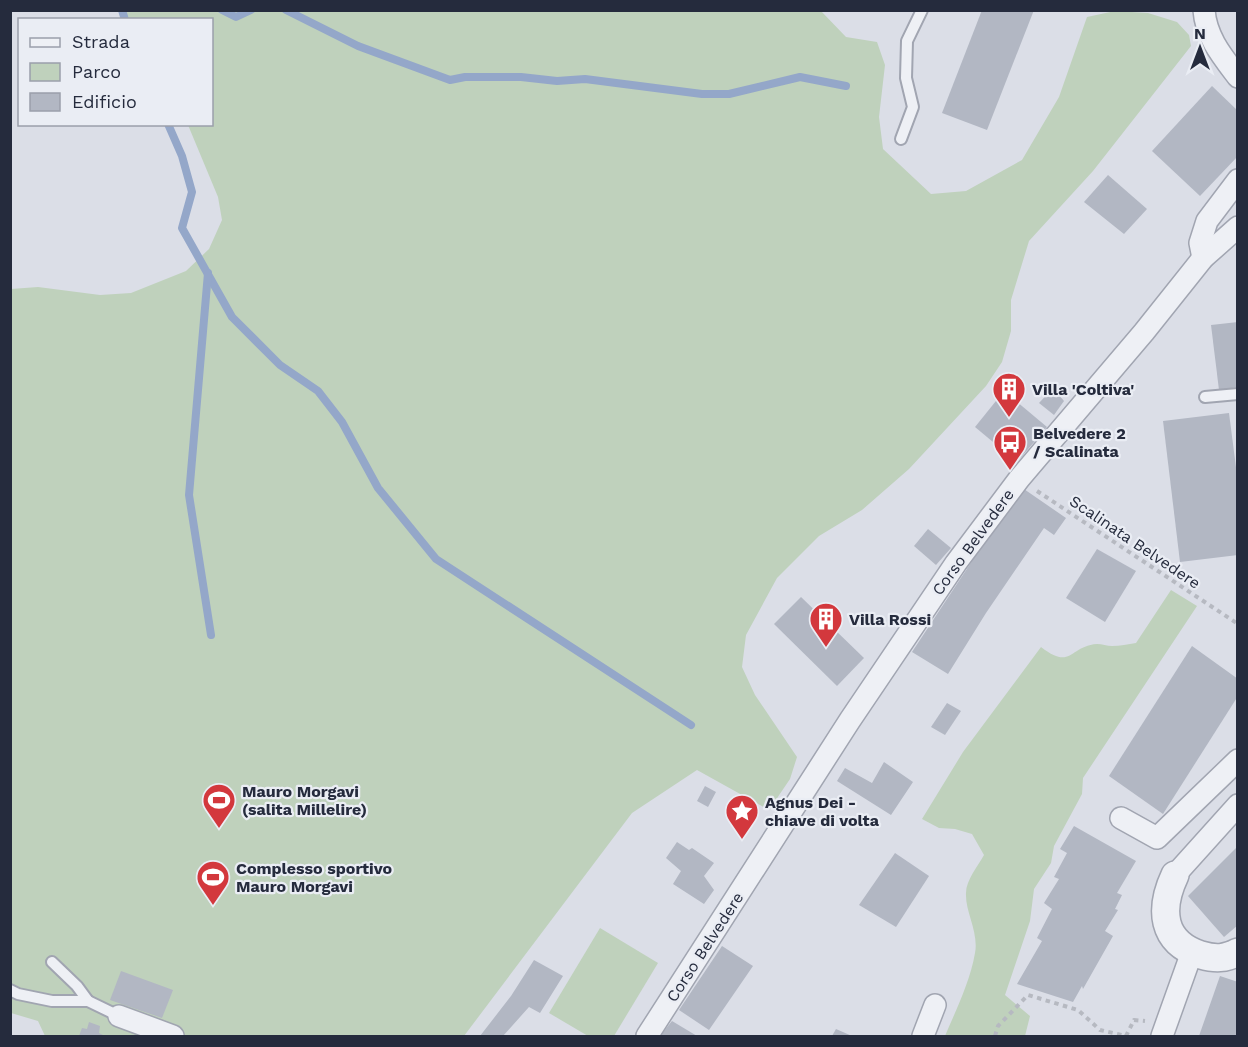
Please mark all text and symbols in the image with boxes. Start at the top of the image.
legend [18,18,213,126]
north arrow [1170,18,1230,78]
text: N [1194,24,1206,43]
text: Strada [72,31,130,52]
text: Parco [72,61,121,82]
text: Edificio [72,91,137,112]
building icon: Villa 'Coltiva' [991,371,1027,418]
place label: Villa 'Coltiva' [1032,380,1134,399]
bus stop icon: Belvedere 2 / Scalinata [992,424,1028,471]
place label: Belvedere 2 / Scalinata [1033,424,1126,461]
street label: Corso Belvedere [928,485,1018,599]
street label: Scalinata Belvedere [1066,491,1204,593]
building icon: Villa Rossi [808,601,844,648]
place label: Villa Rossi [849,610,931,629]
sports icon: Mauro Morgavi (salita Millelire) [201,782,237,829]
place label: Mauro Morgavi (salita Millelire) [242,782,367,819]
place icon: Agnus Dei - chiave di volta [724,793,760,840]
place label: Agnus Dei - chiave di volta [765,793,880,830]
sports icon: Complesso sportivo Mauro Morgavi [195,859,231,906]
place label: Complesso sportivo Mauro Morgavi [236,859,393,896]
street label: Corso Belvedere [662,889,748,1005]

